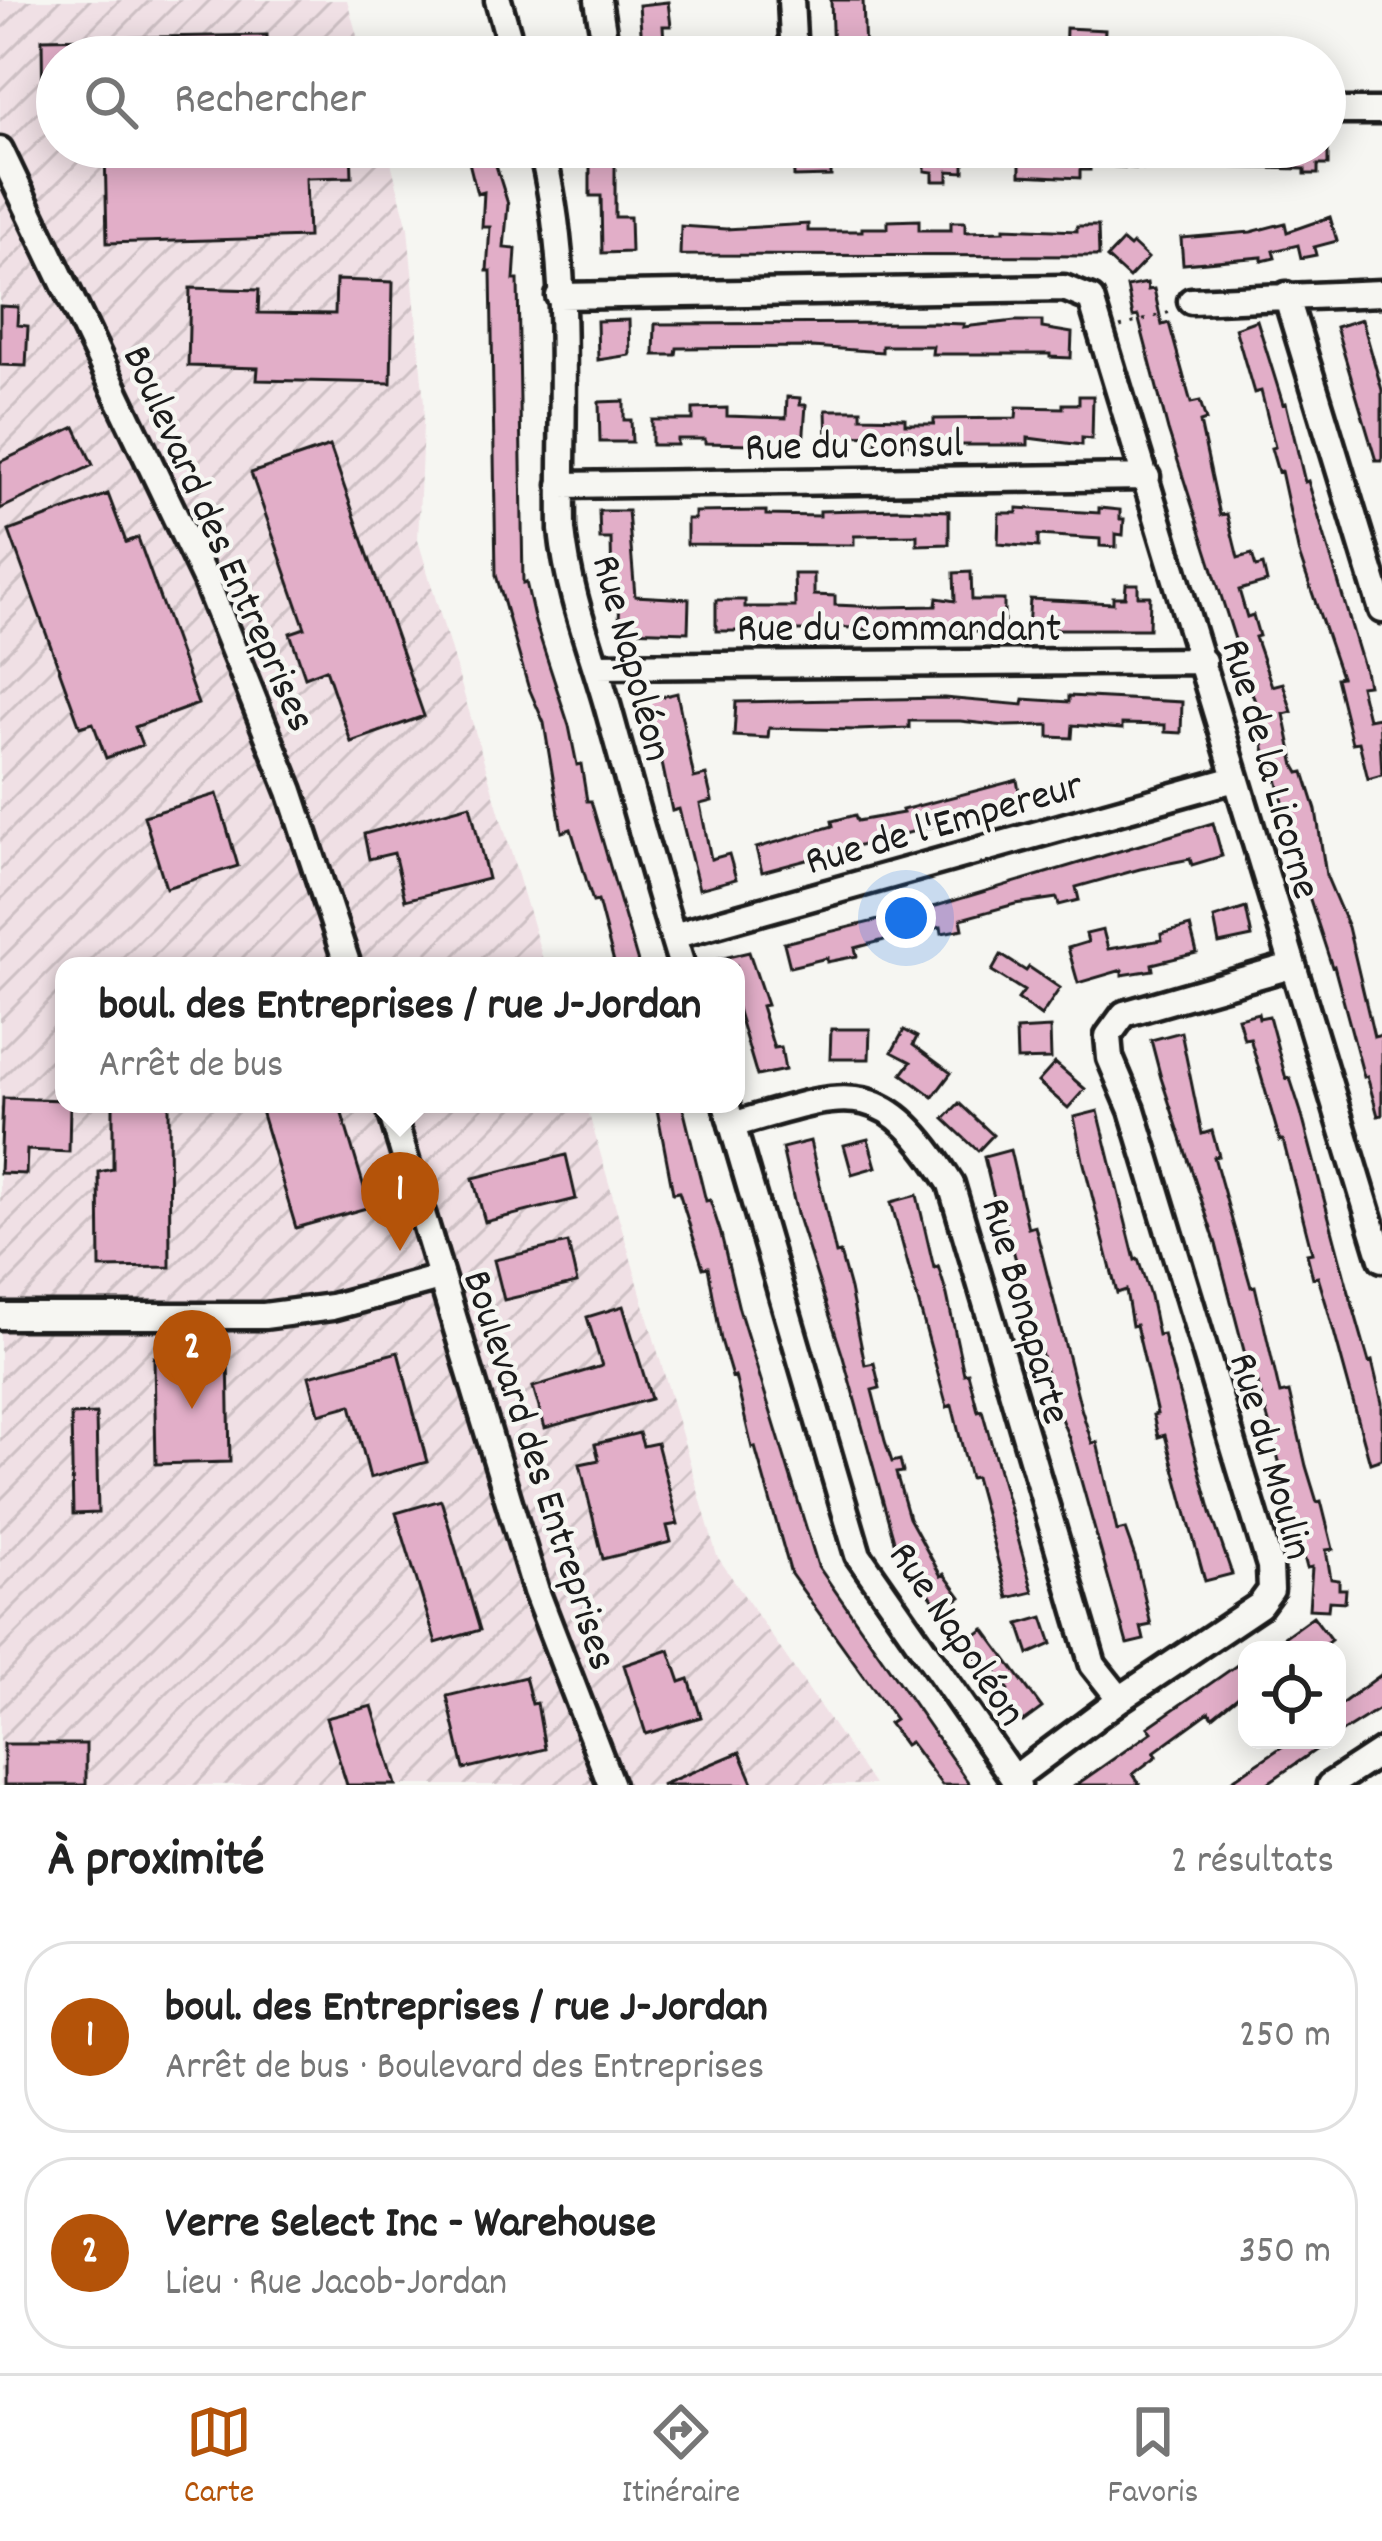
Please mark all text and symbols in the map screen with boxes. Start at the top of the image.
search box [36,36,1346,168]
icon: search [78,69,144,135]
text: Rechercher [174,70,366,134]
street label: Boulevard des Entreprises [103,337,328,743]
street label: Rue du Consul [744,417,964,481]
street label: Rue Napoléon [572,549,685,769]
street label: Rue du Commandant [737,602,1061,662]
street label: Rue de la Licorne [1202,633,1333,907]
street label: Rue de l'Empereur [799,758,1091,895]
your location [876,888,936,948]
popup [55,957,745,1113]
text: boul. des Entreprises / rue J-Jordan [99,976,701,1040]
text: Arrêt de bus [99,1040,284,1095]
pin: 1 [361,1152,439,1251]
street label: Rue Bonaparte [961,1192,1083,1432]
street label: Boulevard des Entreprises [443,1263,629,1679]
pin: 2 [153,1310,231,1409]
street label: Rue du Moulin [1209,1346,1325,1567]
street label: Rue Napoléon [870,1532,1038,1740]
map controls [1238,1641,1346,1749]
button: locate [1238,1641,1346,1749]
text: À proximité [48,1827,265,1899]
text: 2 résultats [1171,1836,1334,1891]
text: boul. des Entreprises / rue J-Jordan [165,1978,768,2042]
text: 1 [86,2010,94,2065]
text: 250 m [1239,2010,1331,2065]
text: Arrêt de bus · Boulevard des Entreprises [165,2042,764,2097]
text: Verre Select Inc - Warehouse [165,2194,656,2258]
text: 2 [81,2226,99,2281]
text: 350 m [1239,2226,1331,2281]
text: Lieu · Rue Jacob-Jordan [165,2258,507,2313]
tab: Carte [184,2399,254,2518]
tab: Itinéraire [622,2399,740,2518]
tab: Favoris [1107,2399,1198,2518]

